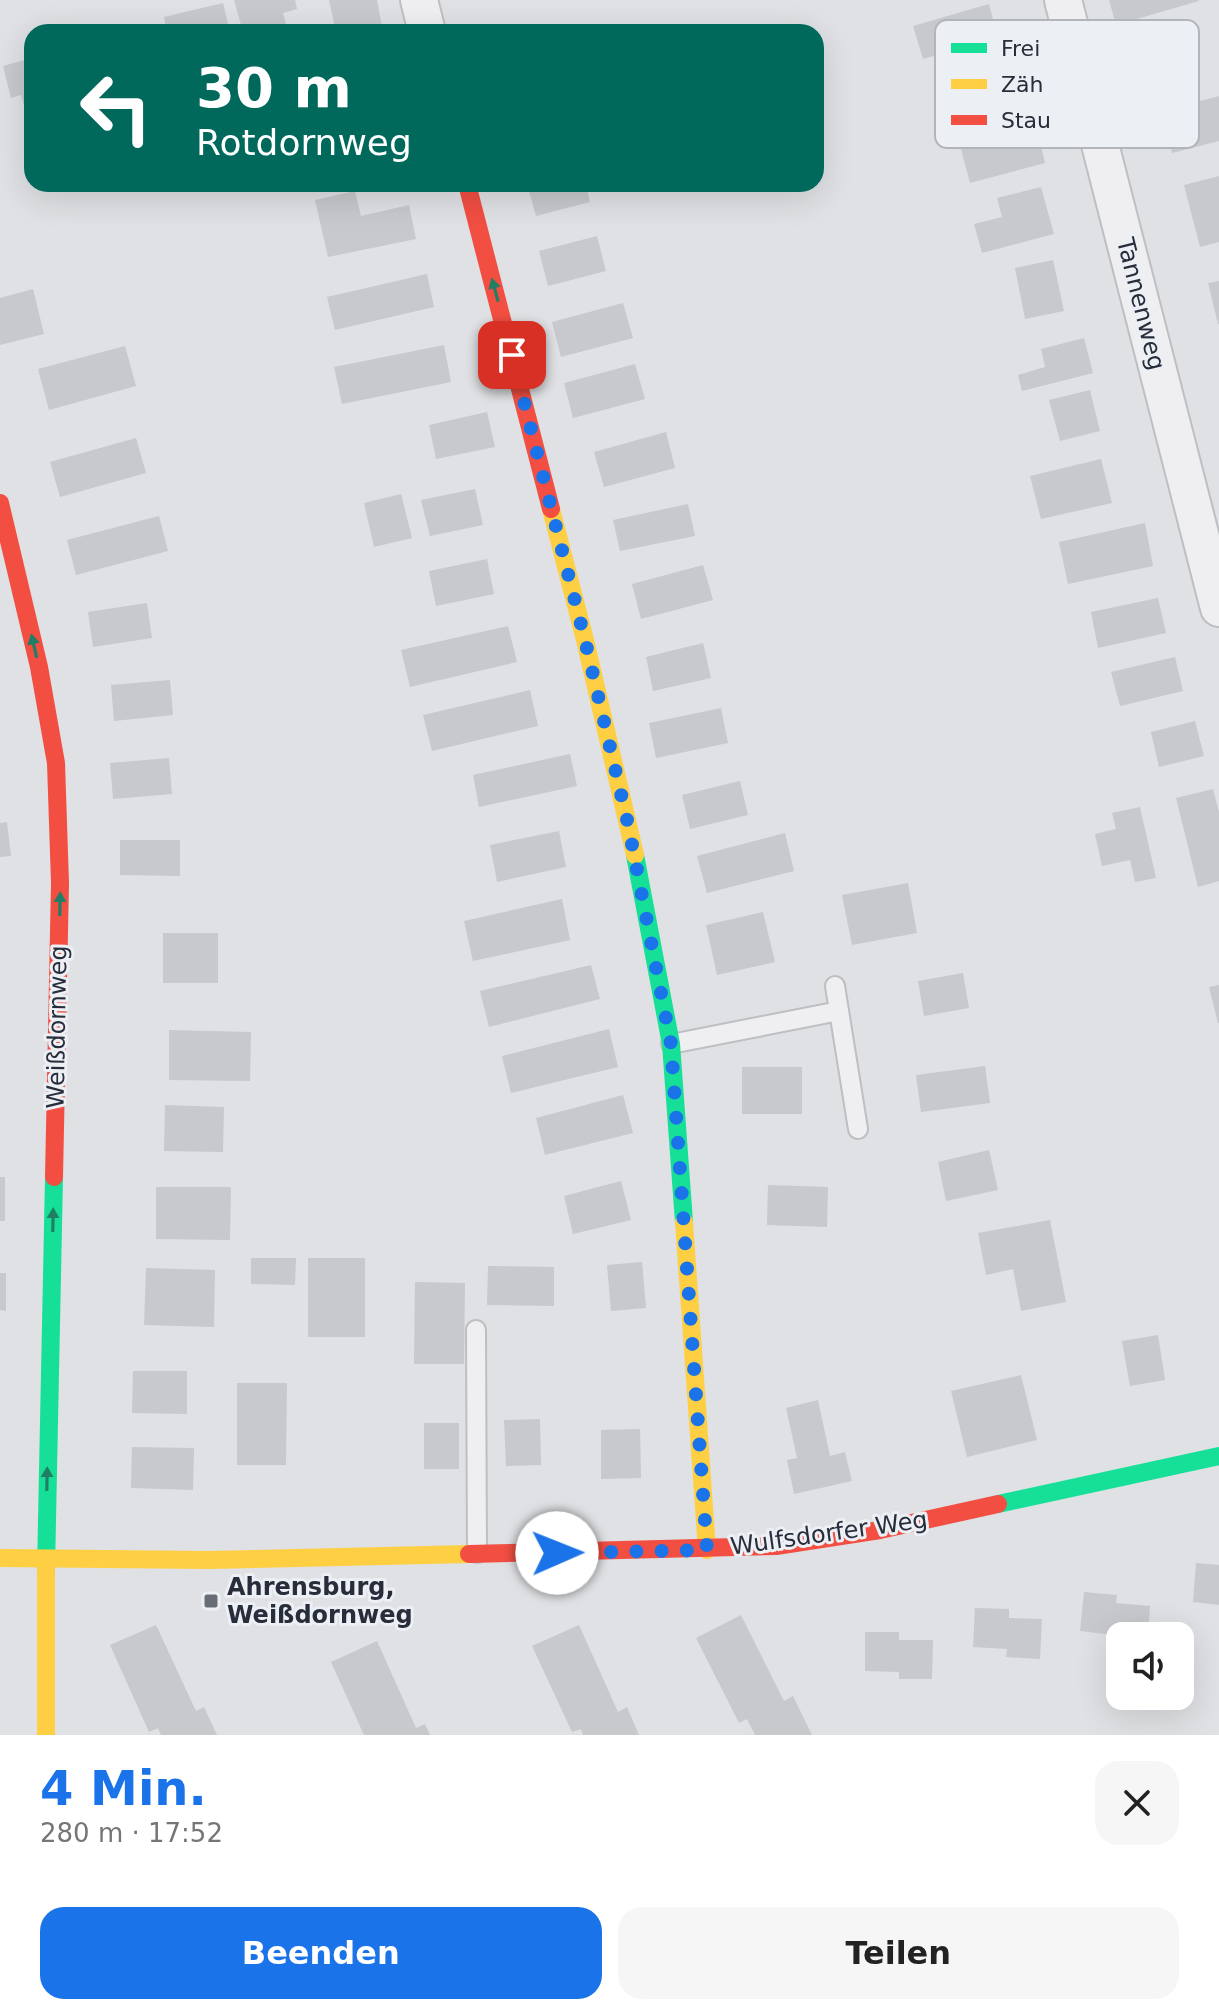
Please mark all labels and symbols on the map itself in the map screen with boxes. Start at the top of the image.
legend [935,20,1199,148]
text: Frei [1001,36,1040,61]
text: Zäh [1001,72,1044,97]
text: Stau [1001,108,1051,133]
street label: Tannenweg [1111,234,1171,373]
one-way arrow [488,277,500,302]
pin [478,321,546,389]
one-way arrow [27,633,40,658]
one-way arrow [54,891,66,916]
street label: Weißdornweg [42,945,72,1109]
one-way arrow [47,1207,59,1232]
one-way arrow [41,1466,54,1491]
street label: Wulfsdorfer Weg [729,1505,929,1561]
position arrow [515,1511,599,1595]
place label: Ahrensburg, Weißdornweg [227,1573,413,1629]
marker: Ahrensburg, Weißdornweg [202,1592,220,1610]

